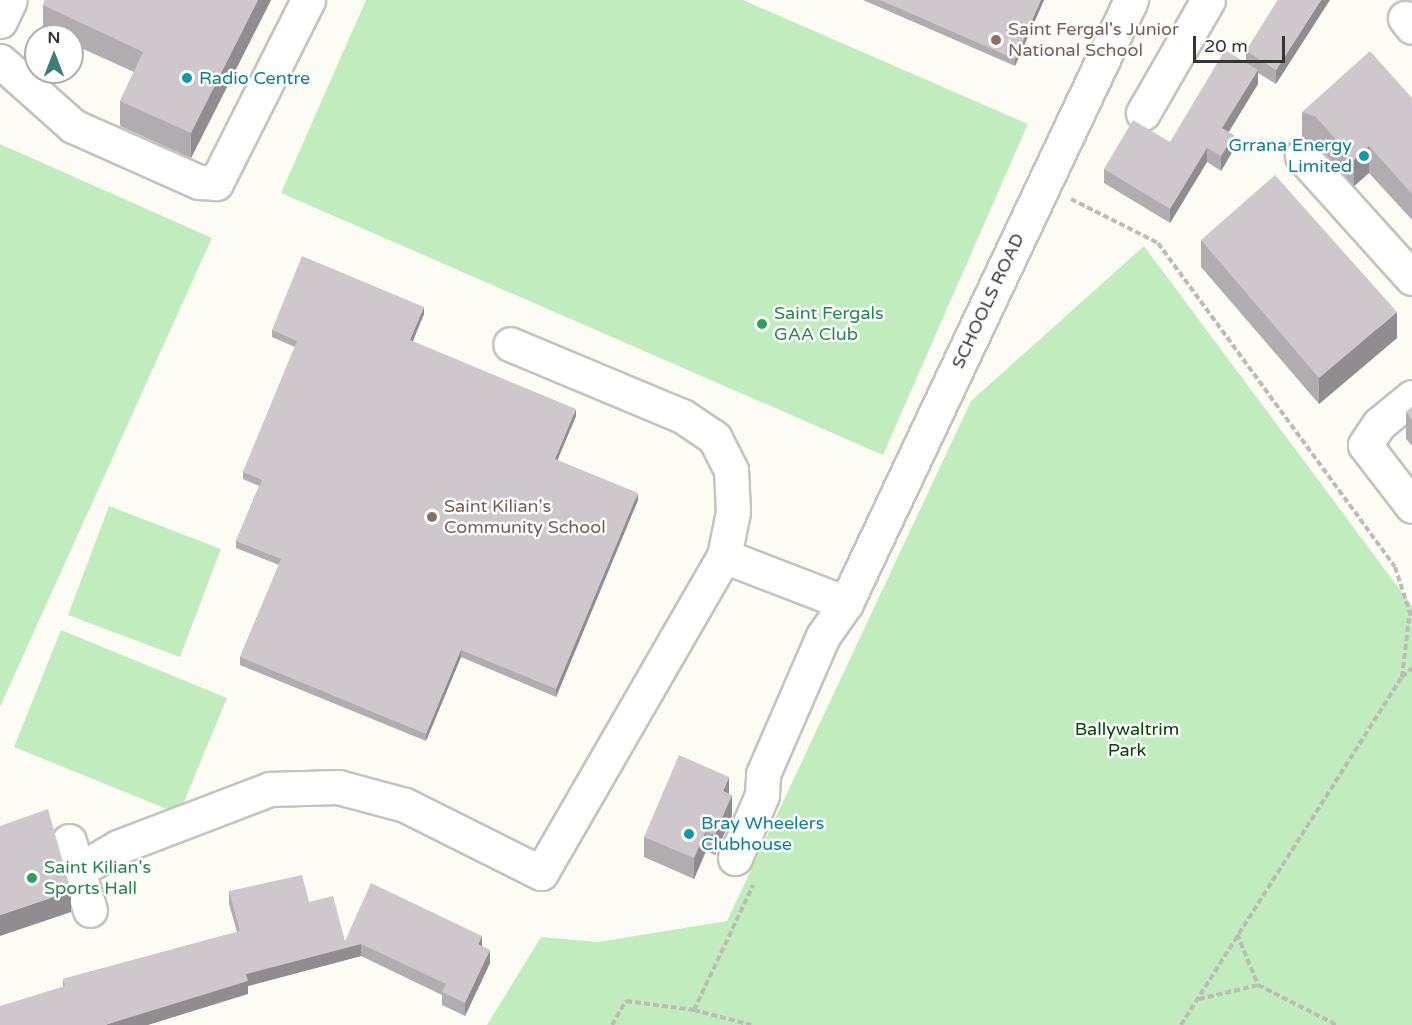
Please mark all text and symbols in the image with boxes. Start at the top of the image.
place label: Saint Fergal's Junior National School [1008,19,1179,62]
north arrow [24,24,84,84]
scale bar [1196,24,1288,62]
text: N [48,28,60,48]
marker: Saint Fergal's Junior National School [989,33,1003,47]
text: 20 m [1204,35,1248,57]
place label: Radio Centre [199,67,310,89]
marker: Radio Centre [180,71,194,85]
place label: Grrana Energy Limited [1229,135,1352,178]
marker: Grrana Energy Limited [1357,149,1371,163]
street label: SCHOOLS ROAD [947,230,1029,372]
place label: Saint Fergals GAA Club [774,303,884,346]
marker: Saint Fergals GAA Club [755,317,769,331]
place label: Saint Kilian's Community School [444,496,606,538]
marker: Saint Kilian's Community School [425,510,439,524]
park label: Ballywaltrim Park [1075,719,1179,762]
place label: Bray Wheelers Clubhouse [701,813,824,856]
marker: Bray Wheelers Clubhouse [682,827,696,841]
place label: Saint Kilian's Sports Hall [44,857,151,900]
marker: Saint Kilian's Sports Hall [25,871,39,885]

